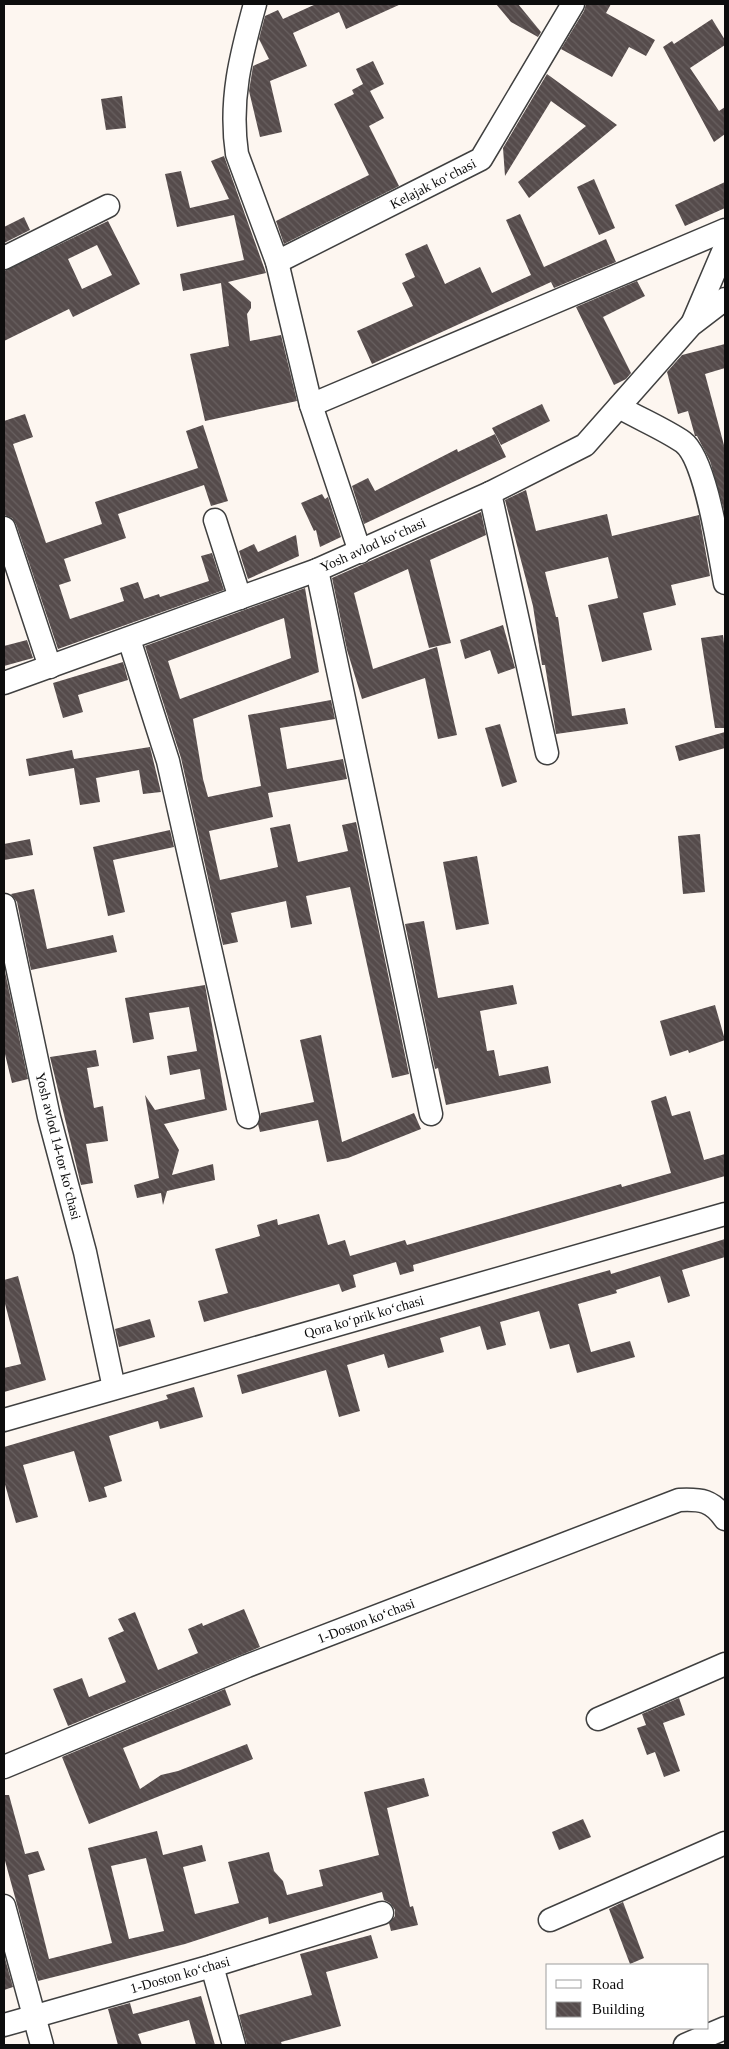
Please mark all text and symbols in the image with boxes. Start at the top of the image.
street label: Kelajak koʻchasi [388,156,479,212]
street label: Yosh avlod koʻchasi [318,515,428,575]
street label: Yosh avlod 14-tor koʻchasi [32,1071,84,1221]
street label: Qora koʻprik koʻchasi [303,1293,426,1341]
street label: 1-Doston koʻchasi [315,1595,417,1646]
street label: 1-Doston koʻchasi [128,1954,232,1996]
legend [546,1964,709,2029]
text: Road [592,1976,624,1992]
text: Building [592,2001,645,2017]

